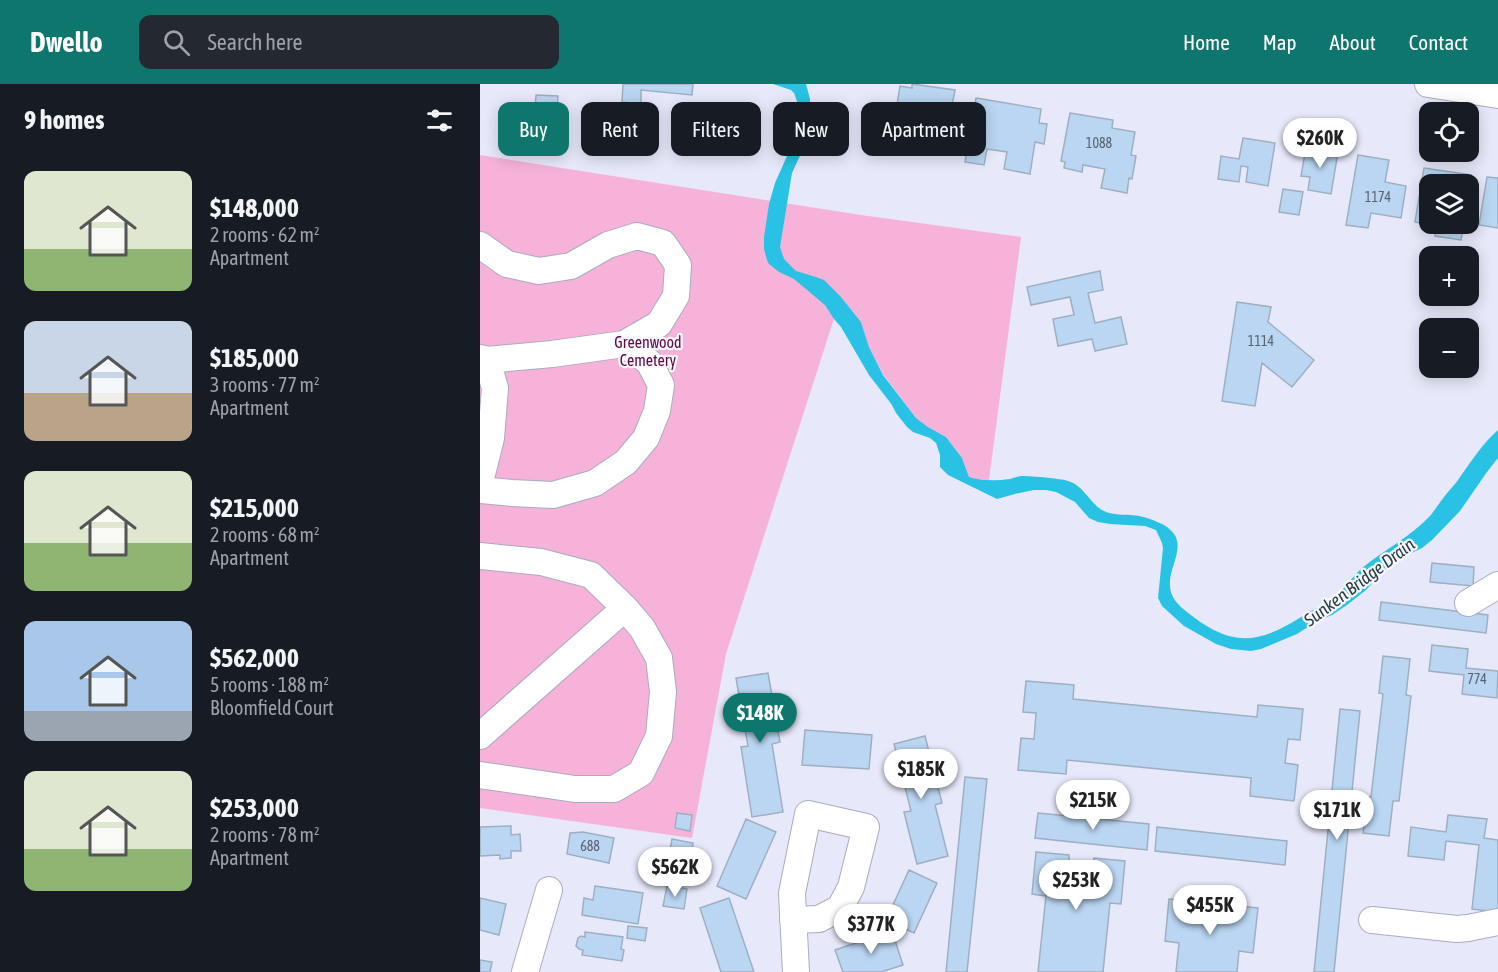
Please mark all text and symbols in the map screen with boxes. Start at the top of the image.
search box [139,15,559,69]
text: Dwello [30,26,103,58]
icon: search [160,26,193,59]
text: Search here [208,29,302,55]
text: Home [1183,30,1230,54]
text: Map [1263,30,1297,54]
text: About [1330,30,1376,54]
text: Contact [1409,30,1468,54]
chip: Buy [498,102,569,156]
chip: Rent [581,102,659,156]
chip: Filters [671,102,761,156]
chip: New [773,102,849,156]
chip: Apartment [861,102,986,156]
map controls [1419,102,1479,378]
button: locate [1419,102,1479,162]
icon: filters [423,104,456,137]
text: 9 homes [24,105,104,135]
pin: $260K [1278,118,1362,169]
text: $260K [1297,126,1343,149]
house number: 1088 [1086,135,1113,151]
button: layers [1419,174,1479,234]
house number: 1174 [1365,189,1392,205]
text: $148,000 [210,193,299,223]
icon: home [72,195,144,267]
text: 2 rooms · 62 m² [210,223,320,246]
text: Apartment [210,246,289,269]
button: + [1419,246,1479,306]
button: − [1419,318,1479,378]
park label: Greenwood Cemetery [614,333,682,370]
house number: 1114 [1248,333,1275,349]
text: $185,000 [210,343,299,373]
icon: home [72,345,144,417]
text: 3 rooms · 77 m² [210,373,320,396]
text: Apartment [210,396,289,419]
text: $215,000 [210,493,299,523]
icon: home [72,495,144,567]
text: 2 rooms · 68 m² [210,523,320,546]
water label: Sunken Bridge Drain [1299,533,1419,631]
text: Apartment [210,546,289,569]
text: $562,000 [210,643,299,673]
icon: home [72,645,144,717]
house number: 774 [1467,671,1487,687]
text: 5 rooms · 188 m² [210,673,329,696]
pin: $148K [718,693,802,744]
text: Bloomfield Court [210,696,334,719]
text: $148K [737,701,783,724]
pin: $185K [879,749,963,800]
text: $185K [898,757,944,780]
pin: $215K [1051,780,1135,831]
text: $215K [1070,788,1116,811]
pin: $171K [1295,790,1379,841]
text: $253,000 [210,793,299,823]
icon: home [72,795,144,867]
text: $171K [1314,798,1360,821]
text: 2 rooms · 78 m² [210,823,320,846]
house number: 688 [580,838,600,854]
text: Apartment [210,846,289,869]
pin: $562K [633,847,717,898]
text: $562K [652,855,698,878]
pin: $253K [1034,860,1118,911]
text: $253K [1053,868,1099,891]
pin: $455K [1168,885,1252,936]
text: $455K [1187,893,1233,916]
pin: $377K [829,904,913,955]
text: $377K [848,912,894,935]

